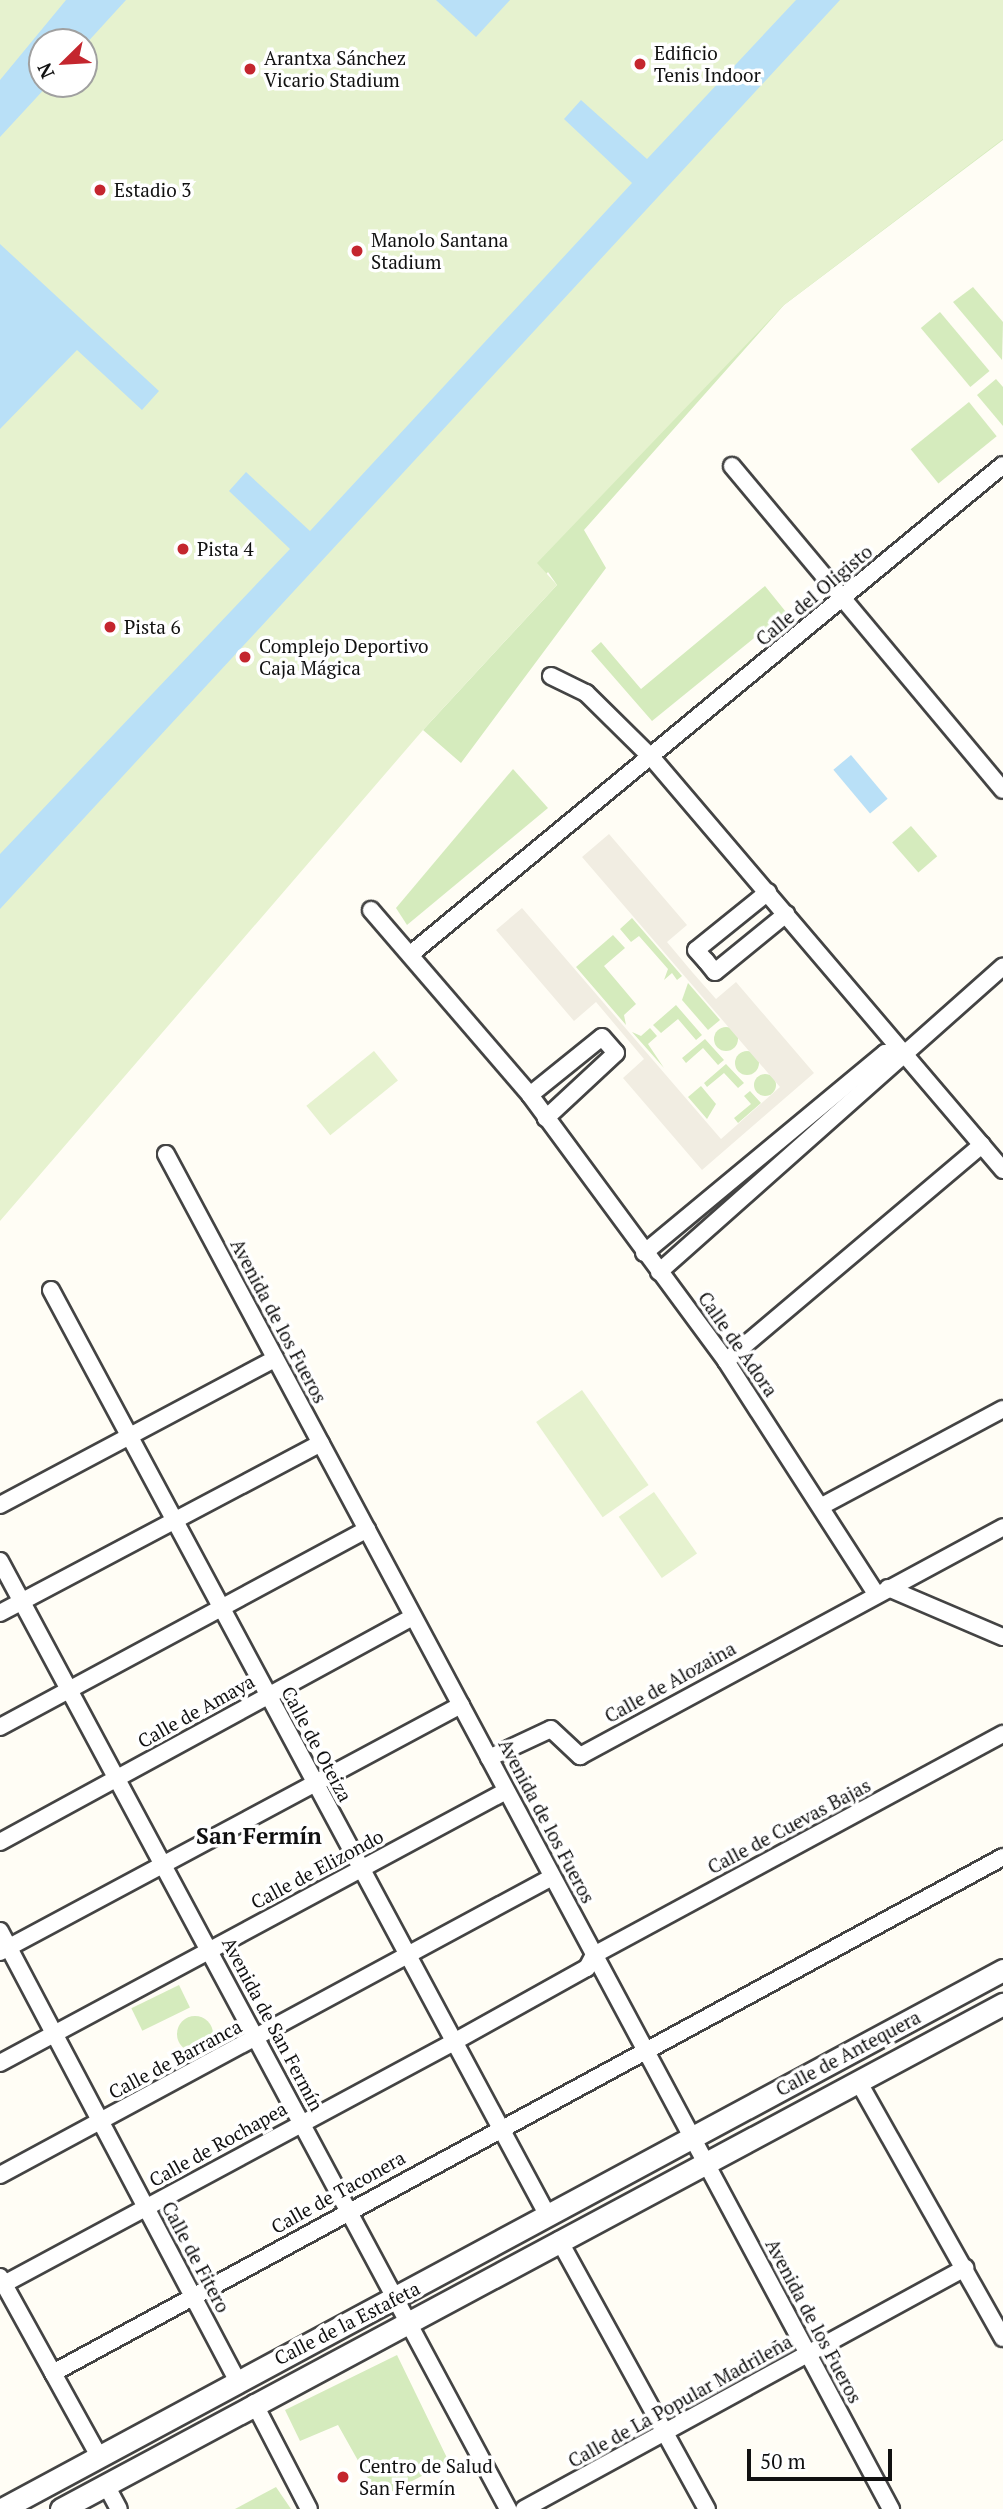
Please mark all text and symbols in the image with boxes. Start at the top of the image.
north arrow [28,28,98,98]
place label: Edificio Tenis Indoor [654,42,761,86]
place label: Arantxa Sánchez Vicario Stadium [264,47,406,91]
marker: Edificio Tenis Indoor [632,56,648,72]
text: N [31,59,60,83]
marker: Arantxa Sánchez Vicario Stadium [242,61,258,77]
place label: Estadio 3 [114,179,191,201]
marker: Estadio 3 [92,182,108,198]
place label: Manolo Santana Stadium [371,229,508,273]
marker: Manolo Santana Stadium [349,243,365,259]
place label: Pista 4 [197,538,254,560]
street label: Calle del Oligisto [751,540,877,650]
marker: Pista 4 [175,541,191,557]
place label: Pista 6 [124,616,181,638]
marker: Pista 6 [102,619,118,635]
place label: Complejo Deportivo Caja Mágica [259,635,428,679]
marker: Complejo Deportivo Caja Mágica [237,649,253,665]
street label: Avenida de los Fueros [226,1235,332,1407]
street label: Calle de Adora [693,1287,783,1401]
street label: Calle de Alozaina [600,1636,740,1728]
street label: Calle de Amaya [133,1669,259,1753]
street label: Calle de Oteiza [277,1682,357,1806]
street label: Avenida de los Fueros [494,1735,600,1907]
street label: Calle de Cuevas Bajas [704,1773,874,1879]
district label: San Fermín [196,1822,322,1850]
street label: Calle de Elizondo [247,1825,387,1913]
street label: Avenida de San Fermín [218,1933,328,2115]
street label: Calle de Antequera [772,2005,924,2101]
street label: Calle de Barranca [105,2014,245,2104]
street label: Calle de Rochapea [145,2097,291,2191]
street label: Calle de Taconera [267,2146,409,2238]
street label: Calle de Fitero [157,2198,235,2316]
street label: Avenida de los Fueros [761,2235,867,2407]
street label: Calle de la Estafeta [270,2276,424,2370]
street label: Calle de La Popular Madrileña [564,2330,796,2472]
scale bar [751,2436,896,2480]
text: 50 m [760,2447,806,2475]
place label: Centro de Salud San Fermín [359,2455,493,2499]
marker: Centro de Salud San Fermín [333,2467,353,2487]

